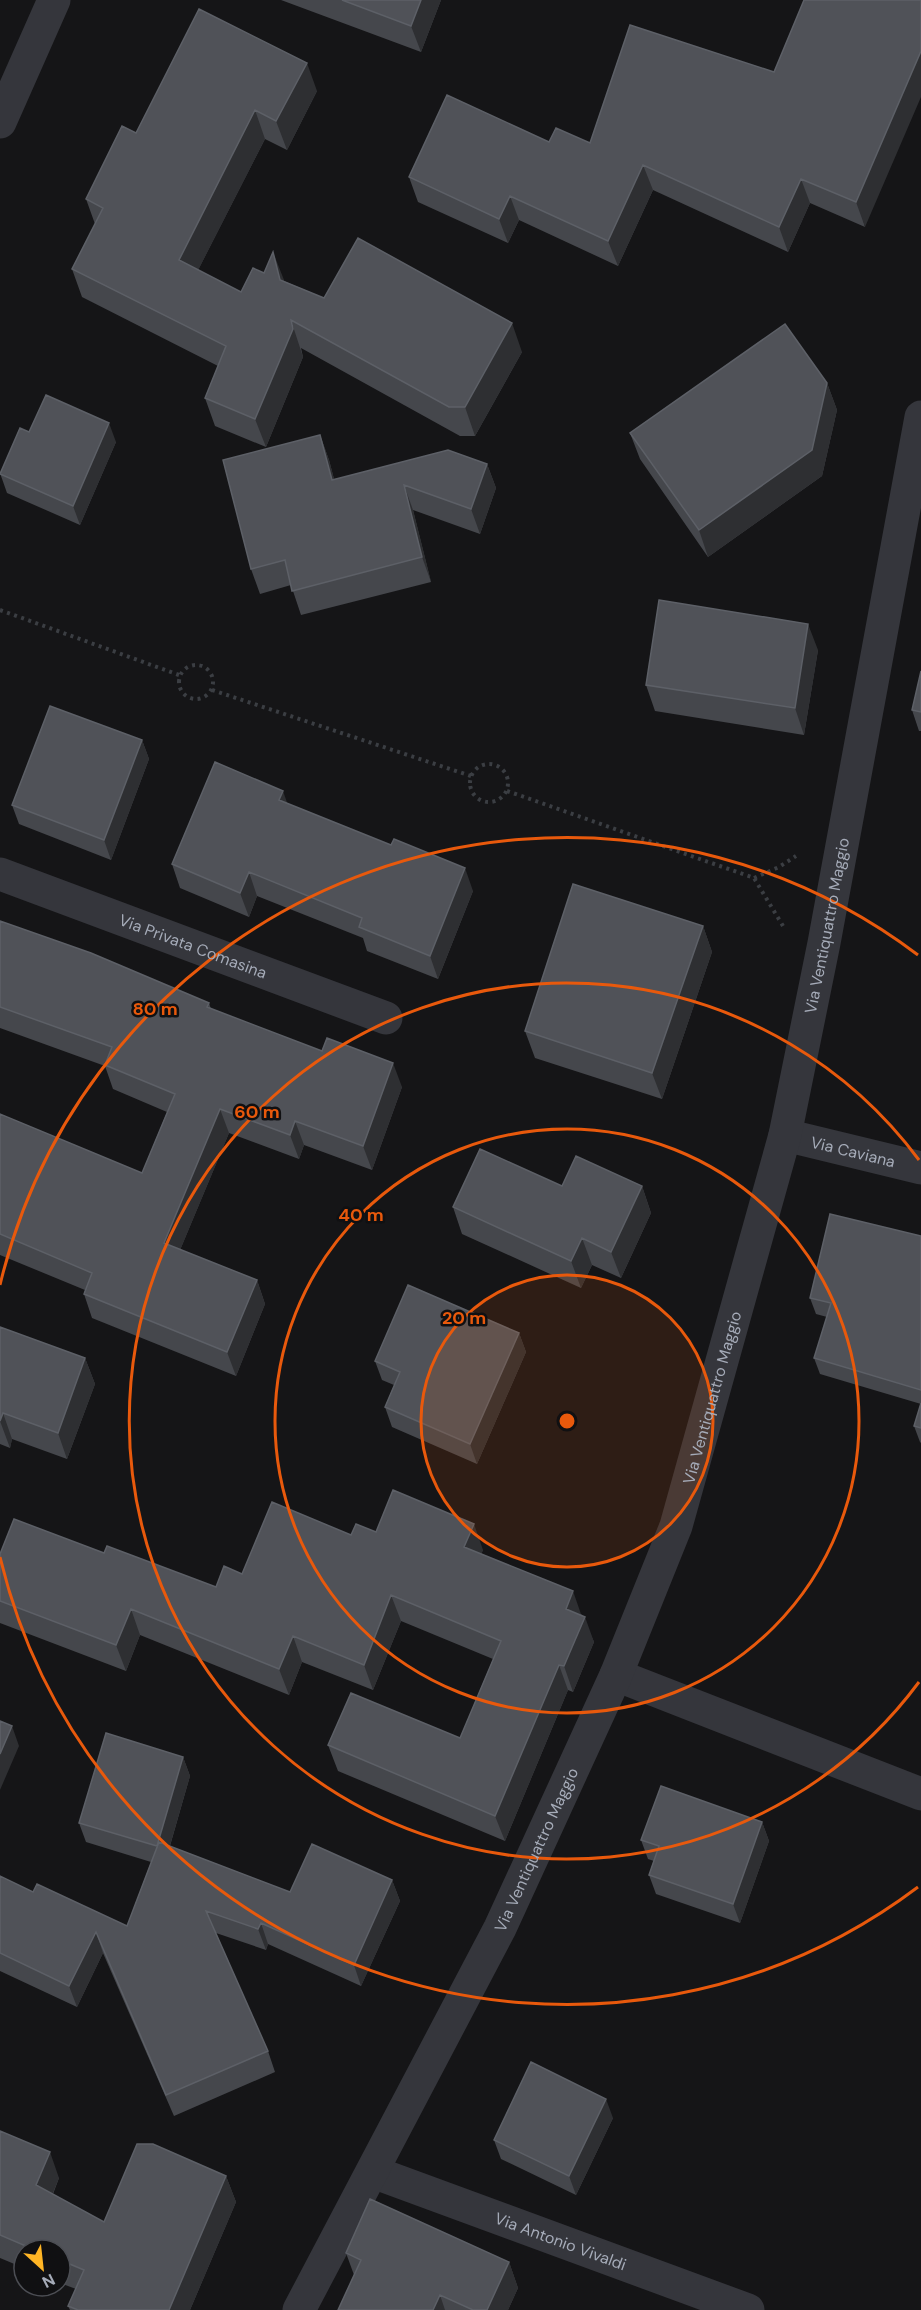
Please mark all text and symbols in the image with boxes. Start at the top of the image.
street label: Via Ventiquattro Maggio [799,836,854,1015]
street label: Via Privata Comasina [116,909,270,983]
text: 80 m [132,997,178,1021]
text: 60 m [234,1100,280,1124]
street label: Via Caviana [809,1131,897,1172]
text: 40 m [338,1203,384,1227]
text: 20 m [442,1306,486,1330]
street label: Via Ventiquattro Maggio [678,1309,746,1486]
centre of rings [557,1411,577,1431]
street label: Via Ventiquattro Maggio [489,1764,583,1935]
street label: Via Antonio Vivaldi [492,2207,629,2275]
north arrow [12,2238,72,2298]
text: N [39,2269,59,2293]

